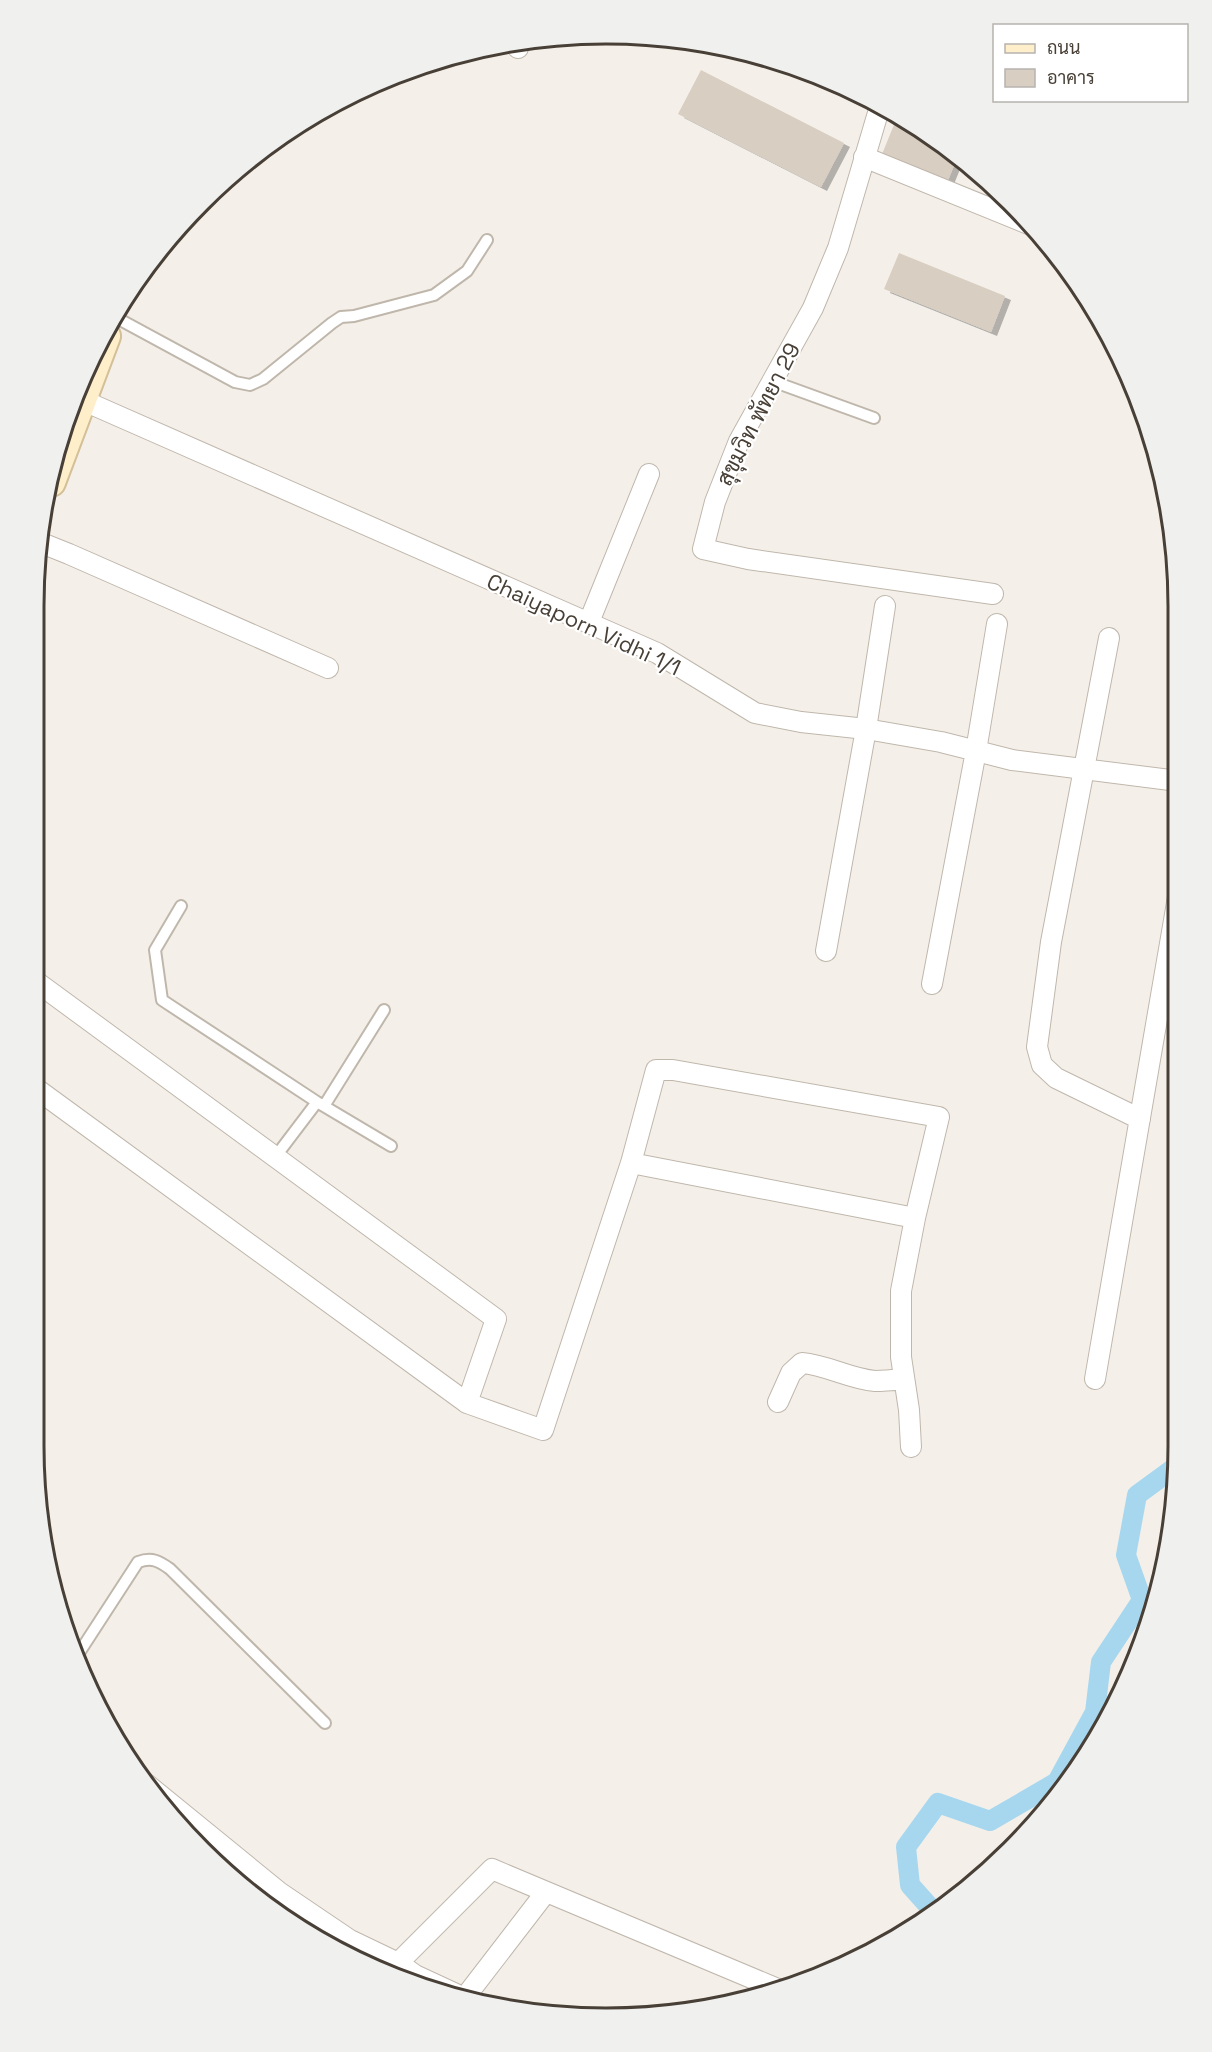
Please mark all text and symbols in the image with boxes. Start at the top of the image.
legend [993,24,1188,102]
text: ถนน [1047,36,1080,59]
text: อาคาร [1047,66,1095,89]
street label: สุขุมวิท พัทยา 29 [710,338,808,491]
street label: Chaiyaporn Vidhi 1/1 [483,567,685,681]

